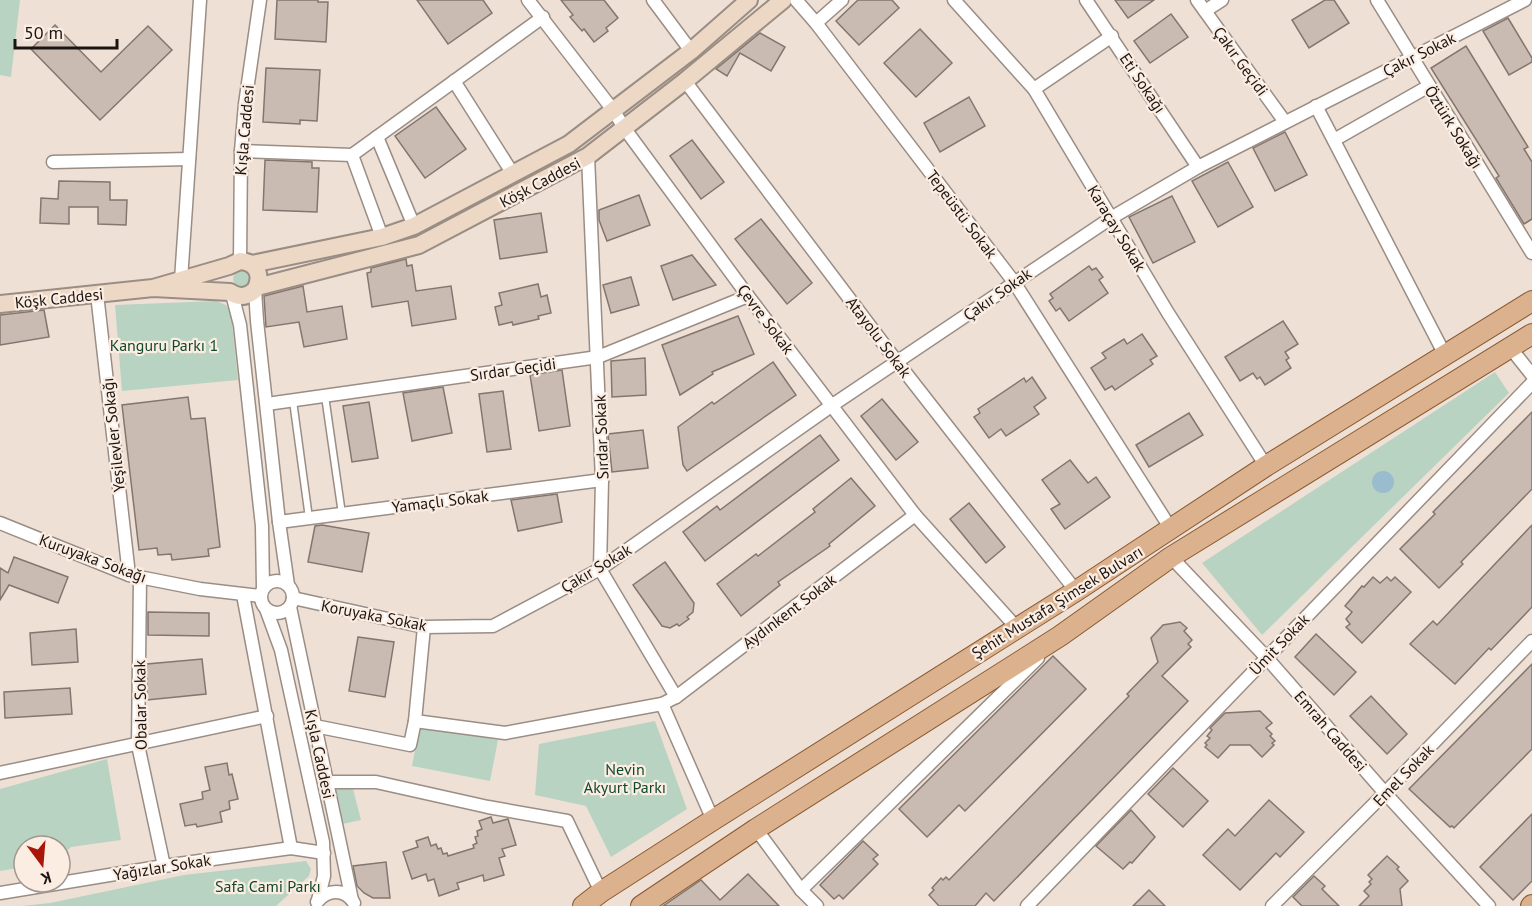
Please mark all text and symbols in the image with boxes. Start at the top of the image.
scale bar [15,12,117,50]
text: 50 m [24,21,63,44]
street label: Çakır Geçidi [1209,23,1273,99]
street label: Çakır Sokak [1379,27,1459,81]
street label: Eti Sokağı [1116,49,1170,117]
street label: Öztürk Sokağı [1421,82,1487,172]
street label: Kışla Caddesi [230,84,258,176]
street label: Köşk Caddesi [496,152,584,212]
street label: Tepeüstü Sokak [922,166,1002,263]
street label: Karaçay Sokak [1083,181,1151,275]
street label: Çakır Sokak [959,263,1035,325]
street label: Çevre Sokak [733,280,799,358]
street label: Köşk Caddesi [14,283,104,313]
street label: Atayolu Sokak [842,293,916,382]
park label: Kanguru Parkı 1 [110,335,218,355]
street label: Sırdar Geçidi [469,353,557,385]
street label: Yeşilevler Sokağı [97,377,129,493]
street label: Sırdar Sokak [590,394,612,480]
street label: Yamaçlı Sokak [390,485,490,517]
street label: Kuruyaka Sokağı [37,529,149,587]
street label: Çakır Sokak [557,539,635,597]
street label: Şehit Mustafa Şimsek Bulvarı [968,541,1146,663]
street label: Aydınkent Sokak [738,569,840,653]
street label: Koruyaka Sokak [319,595,429,635]
street label: Ümit Sokak [1245,609,1313,679]
street label: Obalar Sokak [129,659,151,750]
street label: Emrah Caddesi [1290,686,1372,776]
street label: Kışla Caddesi [301,707,339,801]
street label: Emel Sokak [1368,739,1438,810]
park label: Nevin Akyurt Parkı [584,759,666,797]
north arrow [12,834,72,894]
street label: Yağızlar Sokak [112,849,212,885]
text: K [39,867,54,889]
park label: Safa Cami Parkı [215,876,321,896]

